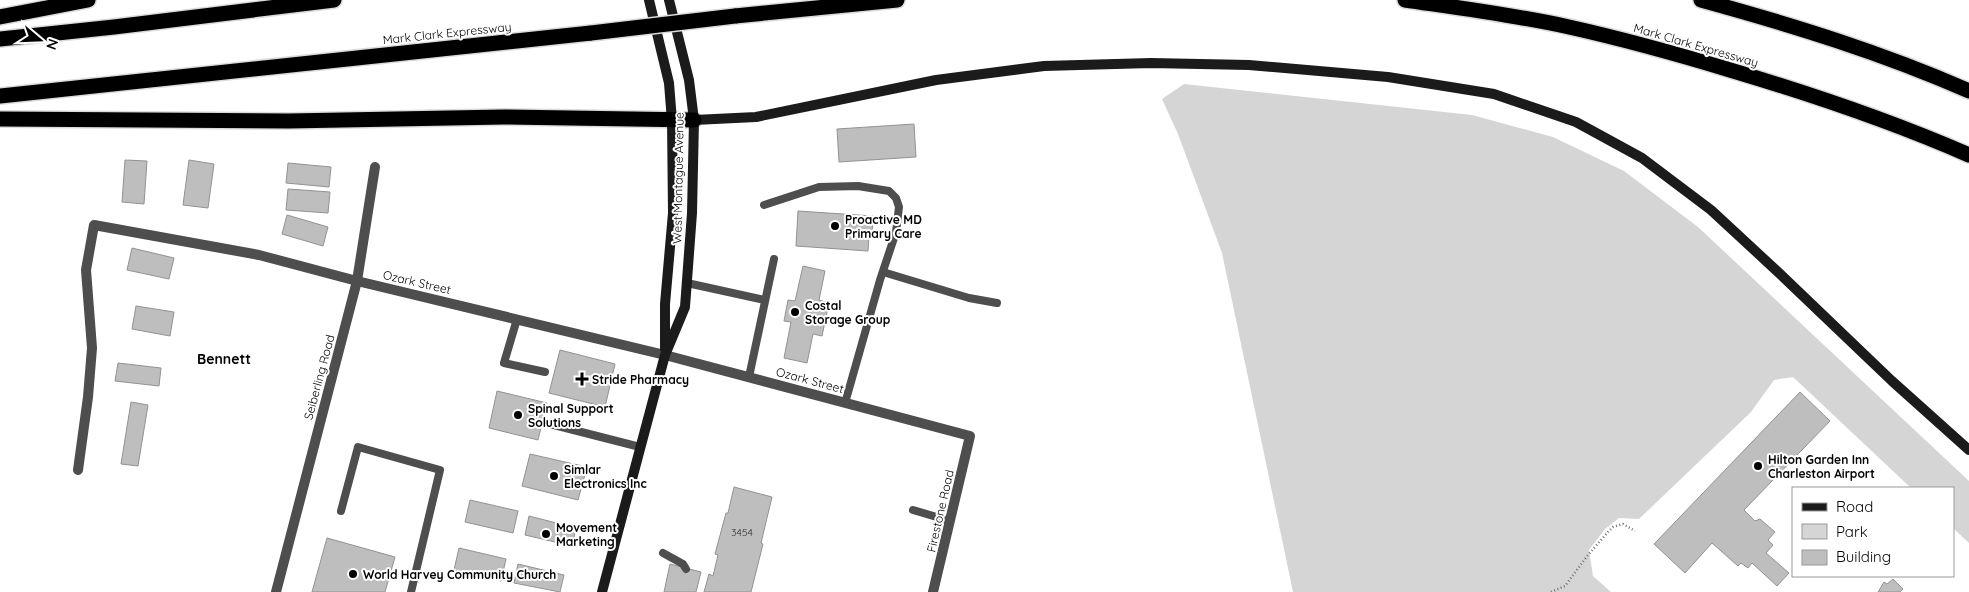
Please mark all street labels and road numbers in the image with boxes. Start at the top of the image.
street label: Mark Clark Expressway [382,19,512,47]
street label: Mark Clark Expressway [1632,20,1760,70]
street label: West Montague Avenue [669,112,687,244]
street label: Ozark Street [382,267,452,297]
street label: Seiberling Road [300,333,338,421]
street label: Ozark Street [775,364,845,396]
street label: Firestone Road [923,468,957,554]

